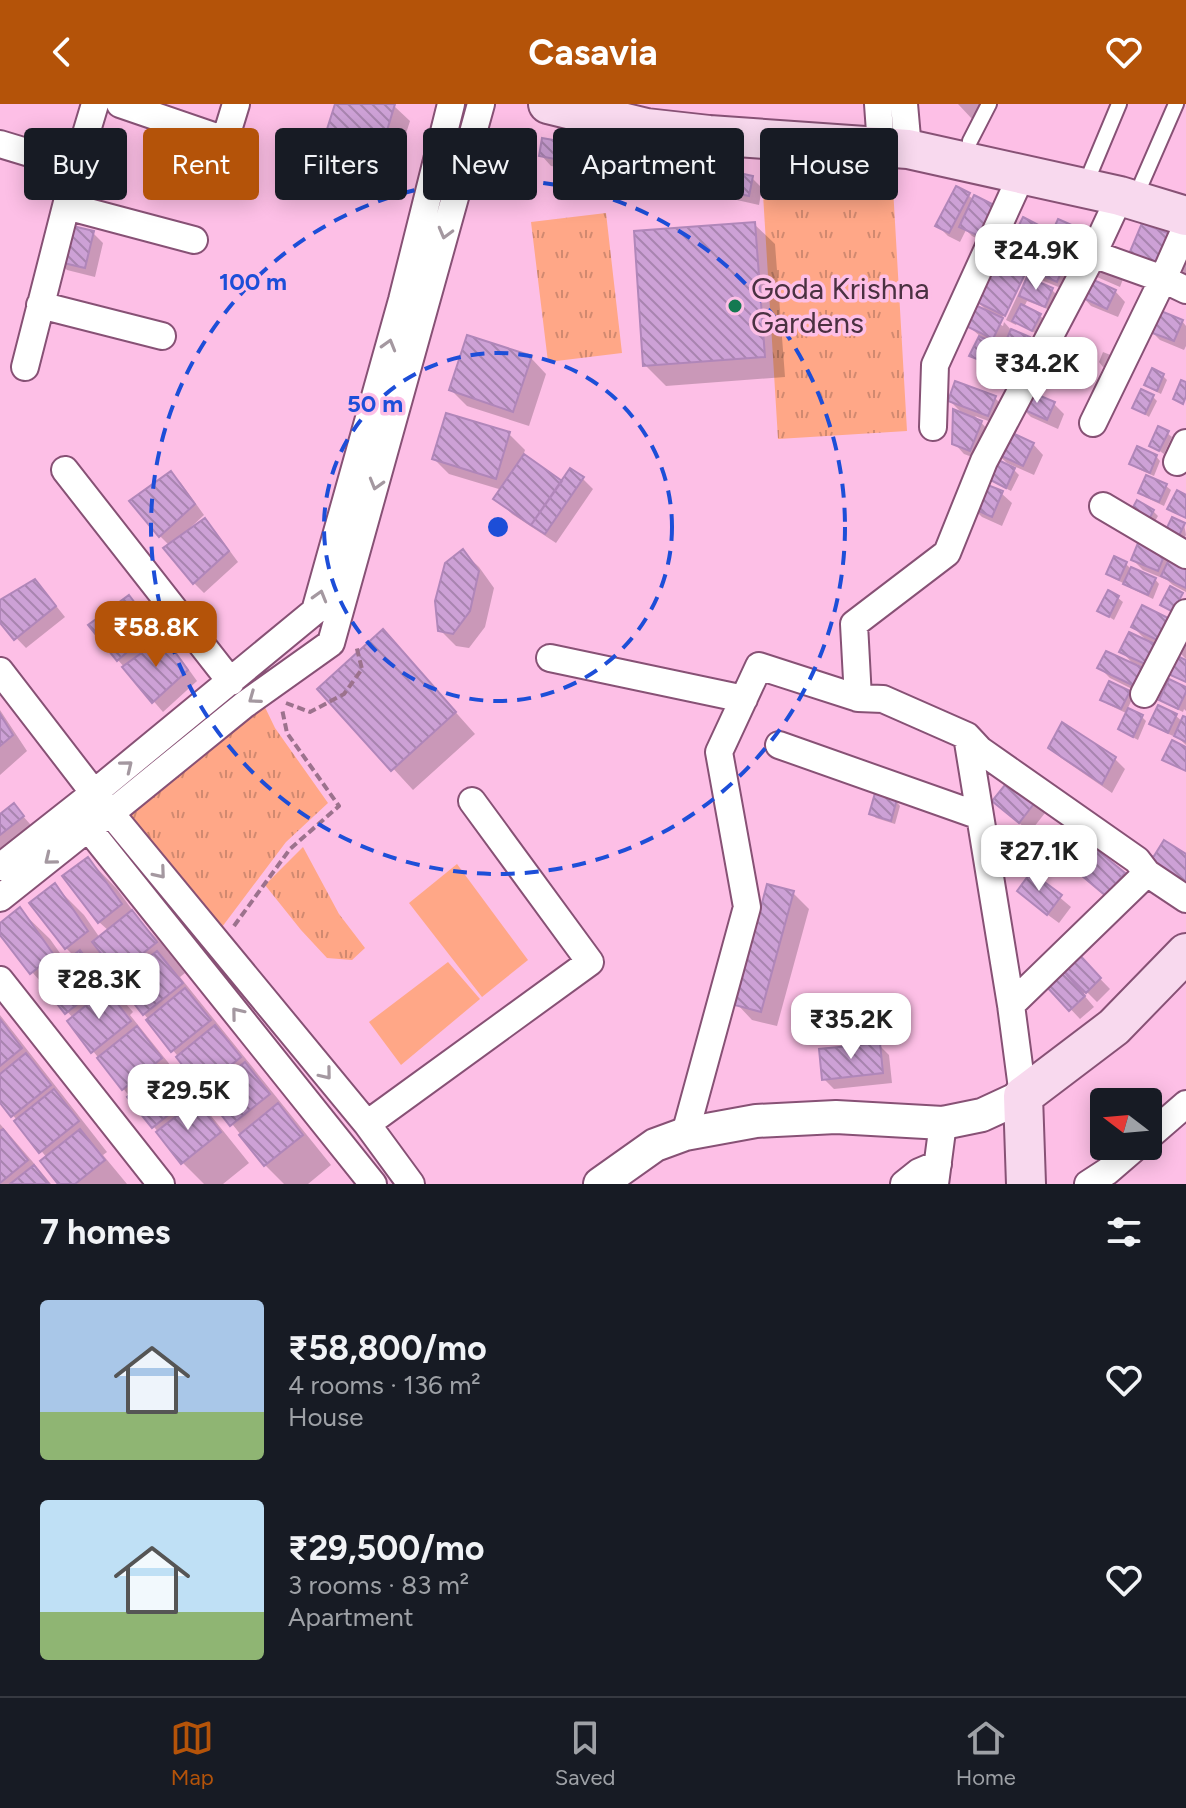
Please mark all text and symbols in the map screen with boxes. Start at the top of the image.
icon: back [40,30,84,74]
icon: heart [1102,30,1146,74]
text: Casavia [528,31,658,74]
chip: Buy [24,128,127,200]
chip: Rent [143,128,259,200]
chip: Filters [275,128,407,200]
chip: New [423,128,537,200]
chip: Apartment [553,128,744,200]
chip: House [760,128,898,200]
pin: ₹24.9K [971,224,1101,292]
one-way arrow [438,226,454,240]
text: ₹24.9K [993,234,1079,266]
text: 100 m [219,267,287,296]
place label: Goda Krishna Gardens [751,270,930,341]
marker: Goda Krishna Gardens [726,297,744,315]
pin: ₹34.2K [972,337,1102,405]
one-way arrow [380,339,397,353]
text: ₹34.2K [994,347,1080,379]
text: 50 m [347,389,403,418]
one-way arrow [368,476,385,490]
centre of rings [484,513,512,541]
one-way arrow [310,589,327,603]
pin: ₹58.8K [91,601,221,669]
text: ₹58.8K [113,611,199,643]
one-way arrow [248,688,262,702]
one-way arrow [118,761,132,776]
pin: ₹27.1K [974,825,1104,893]
text: ₹27.1K [999,835,1079,867]
one-way arrow [44,849,59,863]
one-way arrow [150,864,165,878]
pin: ₹28.3K [34,953,164,1021]
text: ₹28.3K [57,963,141,995]
pin: ₹35.2K [786,993,916,1061]
text: ₹35.2K [809,1003,893,1035]
one-way arrow [232,1008,247,1022]
pin: ₹29.5K [123,1064,253,1132]
one-way arrow [316,1065,330,1080]
text: ₹29.5K [146,1074,230,1106]
north arrow [1090,1088,1162,1160]
map controls [1090,1088,1162,1160]
icon: filters [1102,1210,1146,1254]
text: 7 homes [40,1212,170,1253]
text: ₹58,800/mo [288,1328,487,1369]
icon: home [104,1332,200,1428]
icon: heart [1102,1358,1146,1402]
text: 4 rooms · 136 m² [288,1369,481,1401]
text: House [288,1401,363,1433]
text: ₹29,500/mo [288,1528,484,1569]
icon: home [104,1532,200,1628]
icon: heart [1102,1558,1146,1602]
text: 3 rooms · 83 m² [288,1569,469,1601]
text: Apartment [288,1601,414,1633]
tab: Map [170,1716,214,1791]
tab: Saved [555,1716,615,1791]
tab: Home [956,1716,1016,1791]

